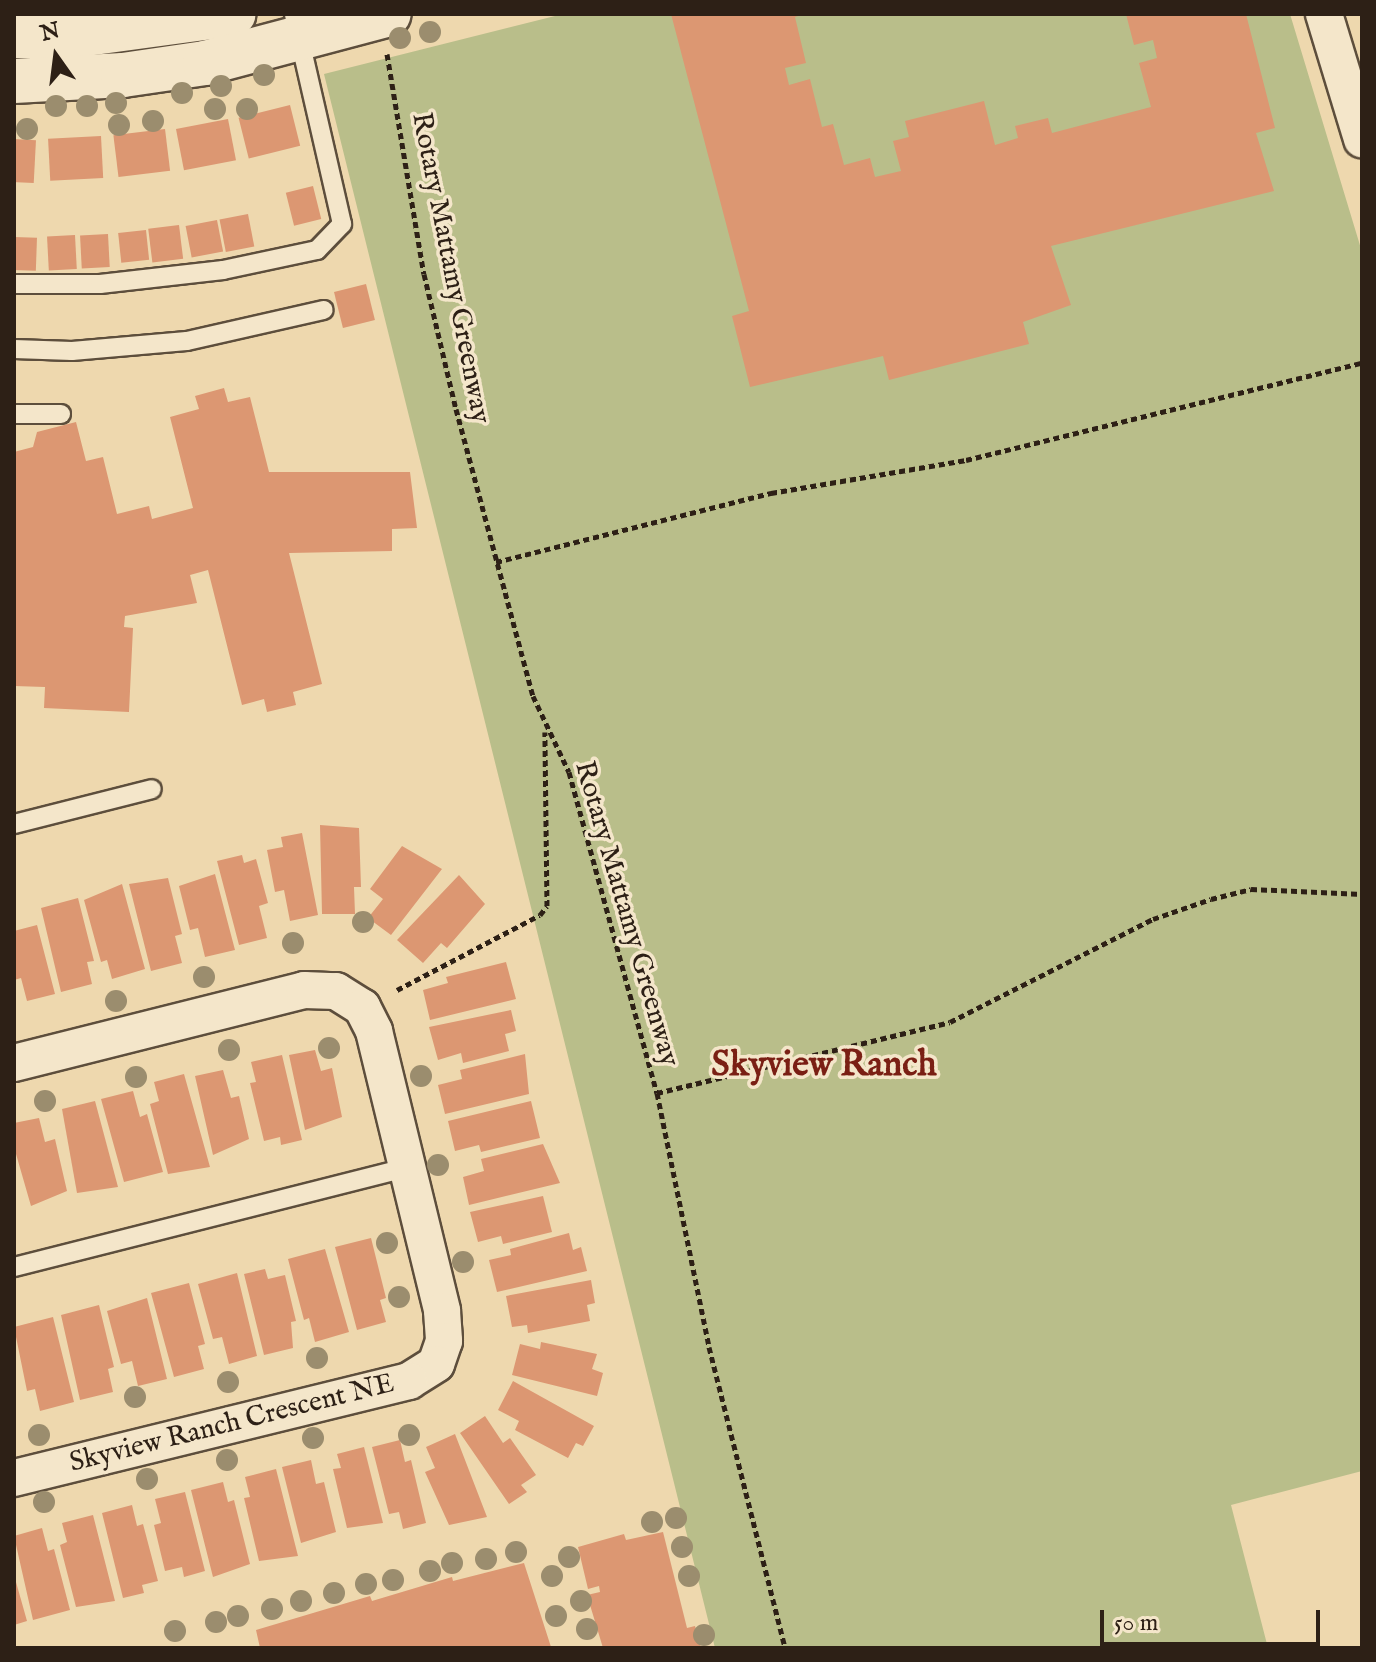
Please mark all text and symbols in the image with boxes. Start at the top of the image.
north arrow [16,16,96,96]
text: N [38,17,63,49]
street label: Rotary Mattamy Greenway [403,110,497,426]
street label: Rotary Mattamy Greenway [566,757,686,1071]
district label: Skyview Ranch [711,1044,937,1088]
street label: Skyview Ranch Crescent NE [66,1367,398,1481]
scale bar [1104,1594,1324,1644]
text: 50 m [1114,1608,1158,1639]

